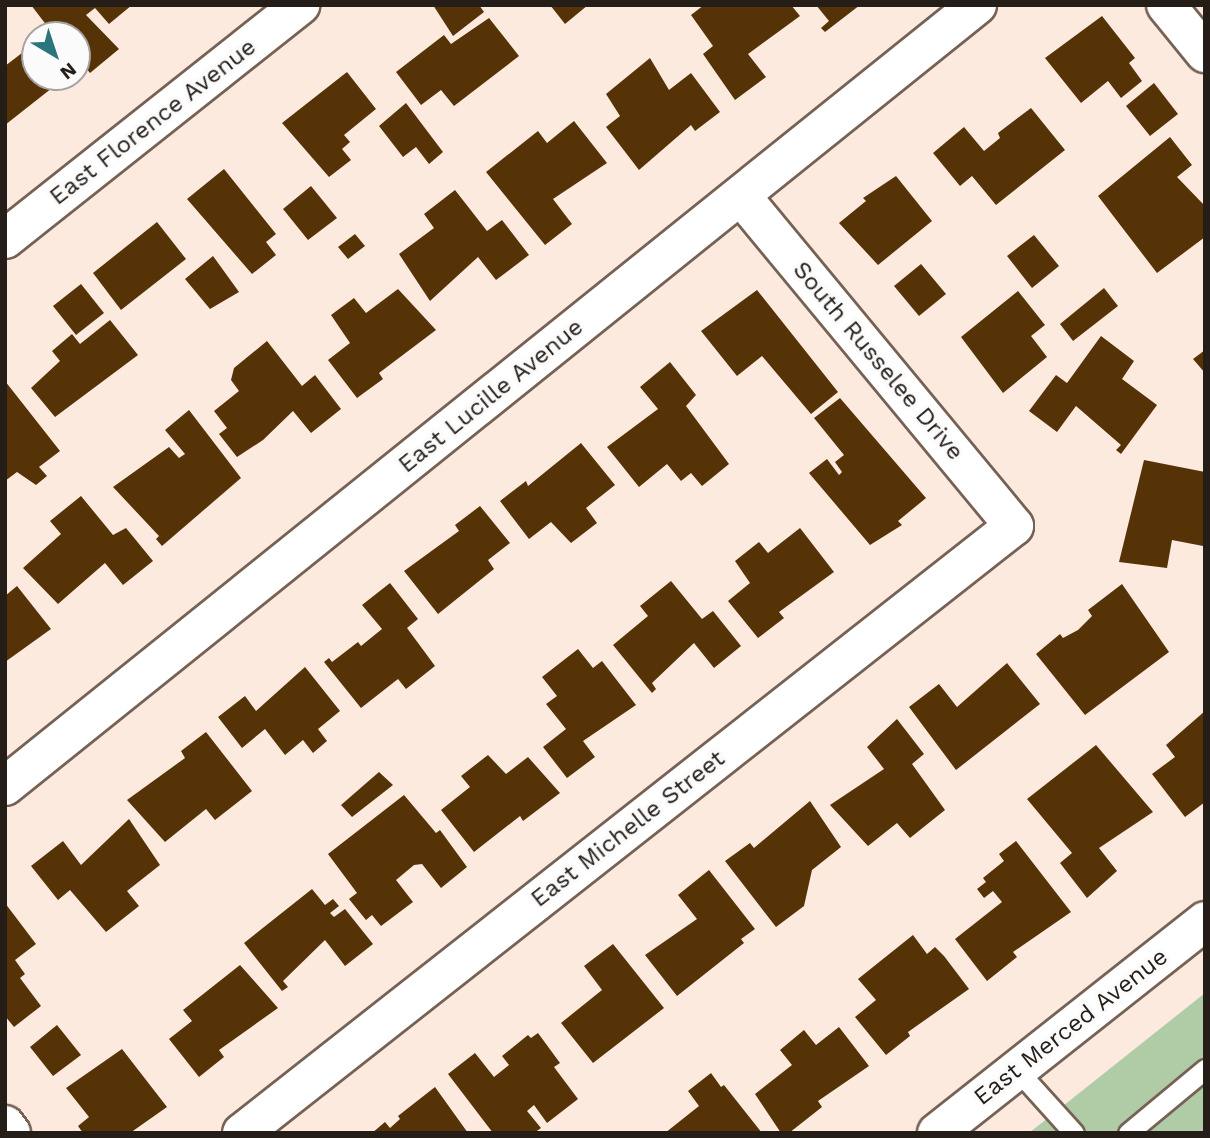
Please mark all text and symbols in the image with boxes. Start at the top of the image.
north arrow [21,21,91,91]
street label: East Florence Avenue [44,32,262,212]
text: N [56,58,81,85]
street label: South Russelee Drive [787,256,969,466]
street label: East Lucille Avenue [393,312,589,480]
street label: East Michelle Street [525,744,731,914]
street label: East Merced Avenue [968,942,1174,1112]

